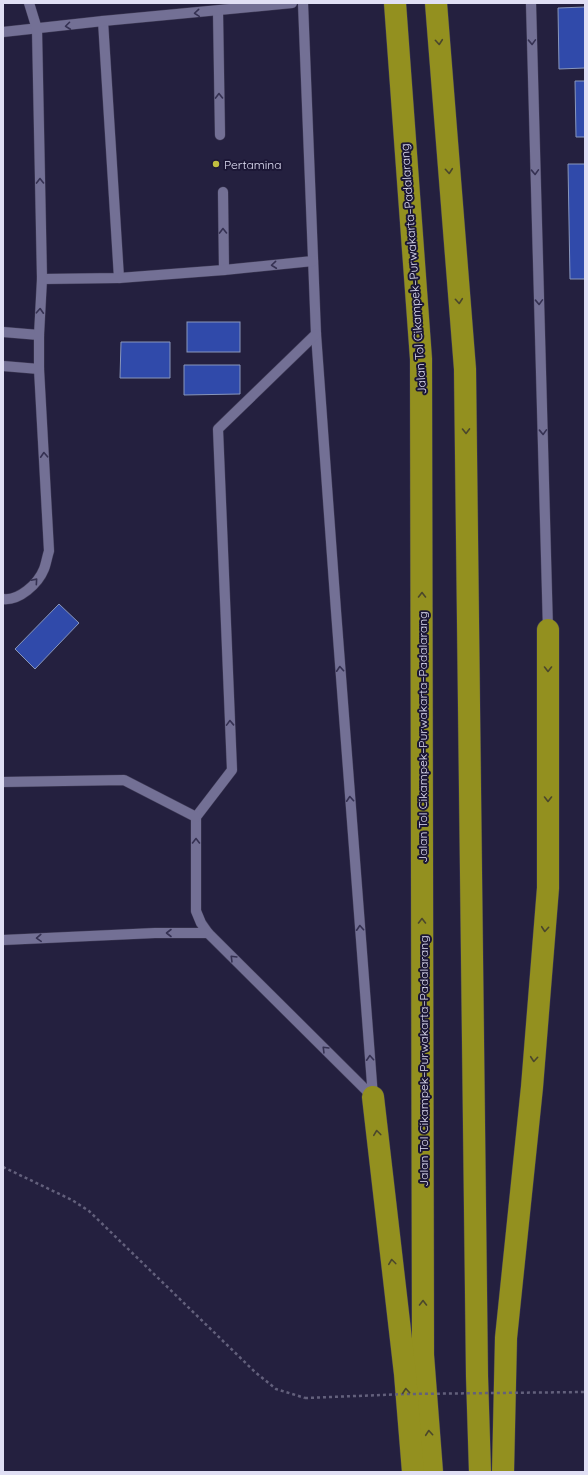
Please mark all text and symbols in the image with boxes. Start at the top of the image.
one-way arrow [194,8,200,17]
one-way arrow [65,21,71,30]
one-way arrow [434,39,443,45]
one-way arrow [527,39,536,45]
one-way arrow [215,93,223,99]
street label: Jalan Tol Cikampek–Purwakarta–Padalarang [397,143,429,395]
place label: Pertamina [224,157,282,172]
marker: Pertamina [211,159,221,169]
one-way arrow [445,168,454,174]
one-way arrow [531,169,540,175]
one-way arrow [36,178,44,184]
one-way arrow [219,228,227,234]
one-way arrow [271,261,277,270]
one-way arrow [455,298,464,304]
one-way arrow [535,299,543,305]
one-way arrow [36,308,44,314]
one-way arrow [461,428,470,434]
one-way arrow [538,429,547,435]
one-way arrow [39,452,48,458]
one-way arrow [31,578,38,586]
one-way arrow [418,592,426,598]
street label: Jalan Tol Cikampek–Purwakarta–Padalarang [415,611,430,863]
one-way arrow [336,666,345,672]
one-way arrow [544,666,552,672]
one-way arrow [226,720,234,726]
one-way arrow [345,796,354,802]
one-way arrow [544,796,552,802]
one-way arrow [192,838,200,844]
one-way arrow [418,918,426,924]
one-way arrow [355,925,364,931]
one-way arrow [540,926,549,932]
one-way arrow [166,929,172,937]
one-way arrow [36,934,42,943]
street label: Jalan Tol Cikampek–Purwakarta–Padalarang [416,935,431,1187]
one-way arrow [230,955,238,963]
one-way arrow [322,1046,330,1054]
one-way arrow [365,1055,374,1061]
one-way arrow [530,1056,539,1062]
one-way arrow [373,1130,382,1136]
one-way arrow [388,1259,397,1265]
one-way arrow [419,1300,427,1306]
one-way arrow [402,1388,411,1394]
one-way arrow [424,1430,433,1436]

